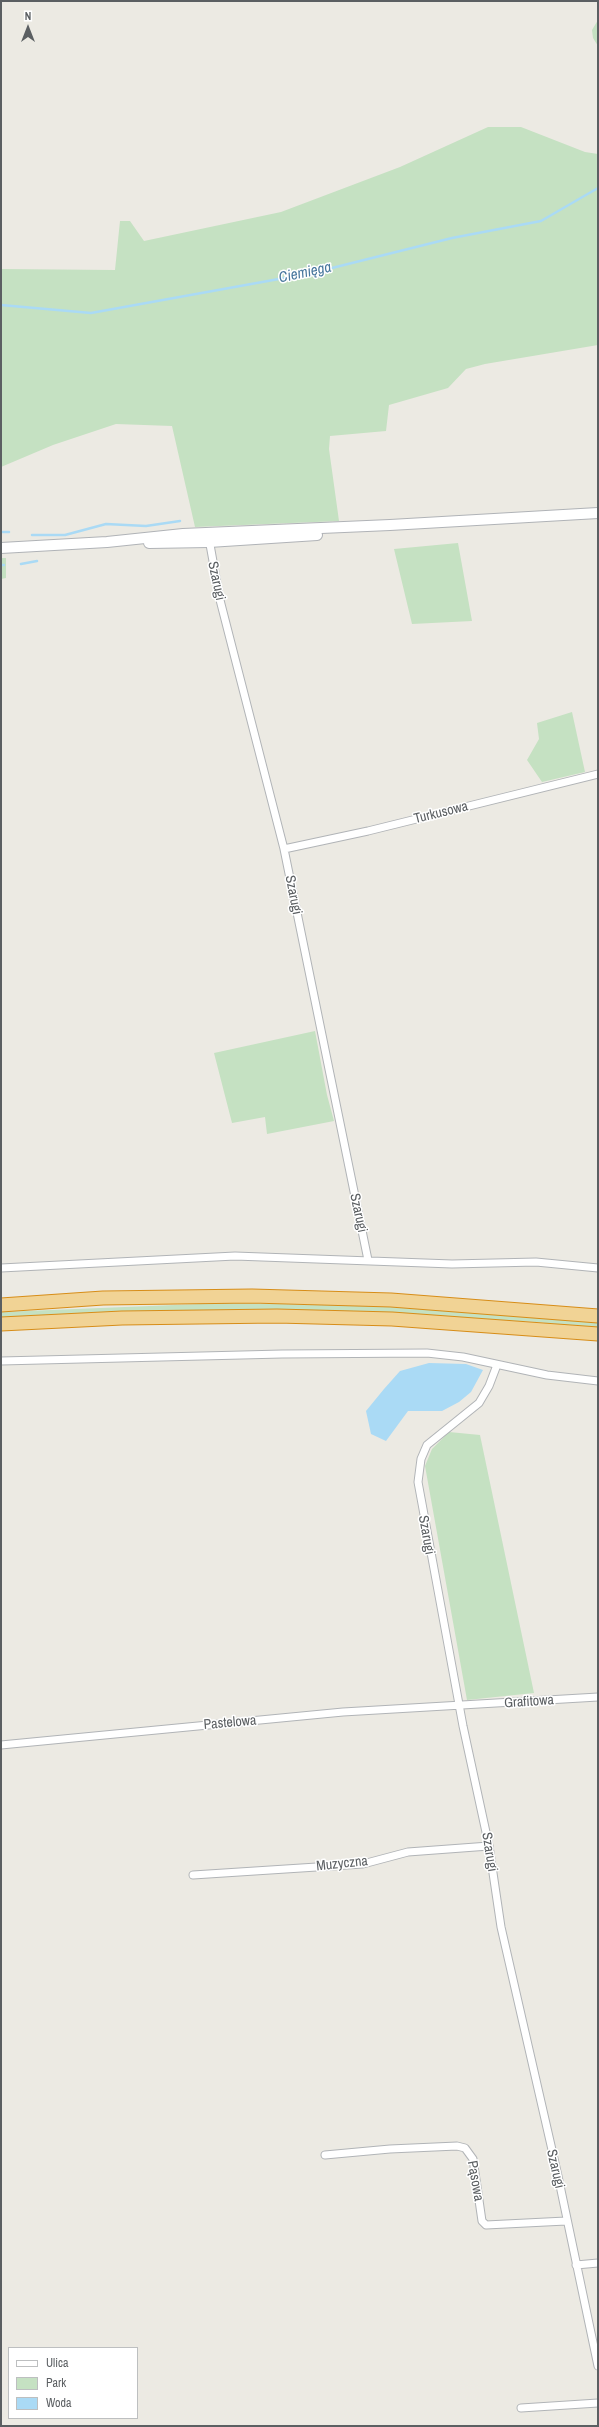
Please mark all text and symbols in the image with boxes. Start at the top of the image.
north arrow [8,8,48,48]
text: N [25,9,31,23]
water label: Ciemięga [277,259,333,287]
street label: Szarugi [204,560,228,602]
street label: Turkusowa [412,798,470,828]
street label: Szarugi [281,874,305,916]
street label: Szarugi [346,1192,370,1234]
street label: Szarugi [414,1514,438,1556]
street label: Grafitowa [504,1692,554,1712]
street label: Pastelowa [203,1712,257,1734]
street label: Szarugi [478,1831,500,1873]
street label: Muzyczna [315,1853,369,1875]
street label: Szarugi [542,2148,568,2190]
street label: Pąsowa [463,2159,487,2203]
legend [8,2347,138,2419]
text: Ulica [46,2355,68,2371]
text: Park [46,2375,66,2391]
text: Woda [46,2395,72,2411]

